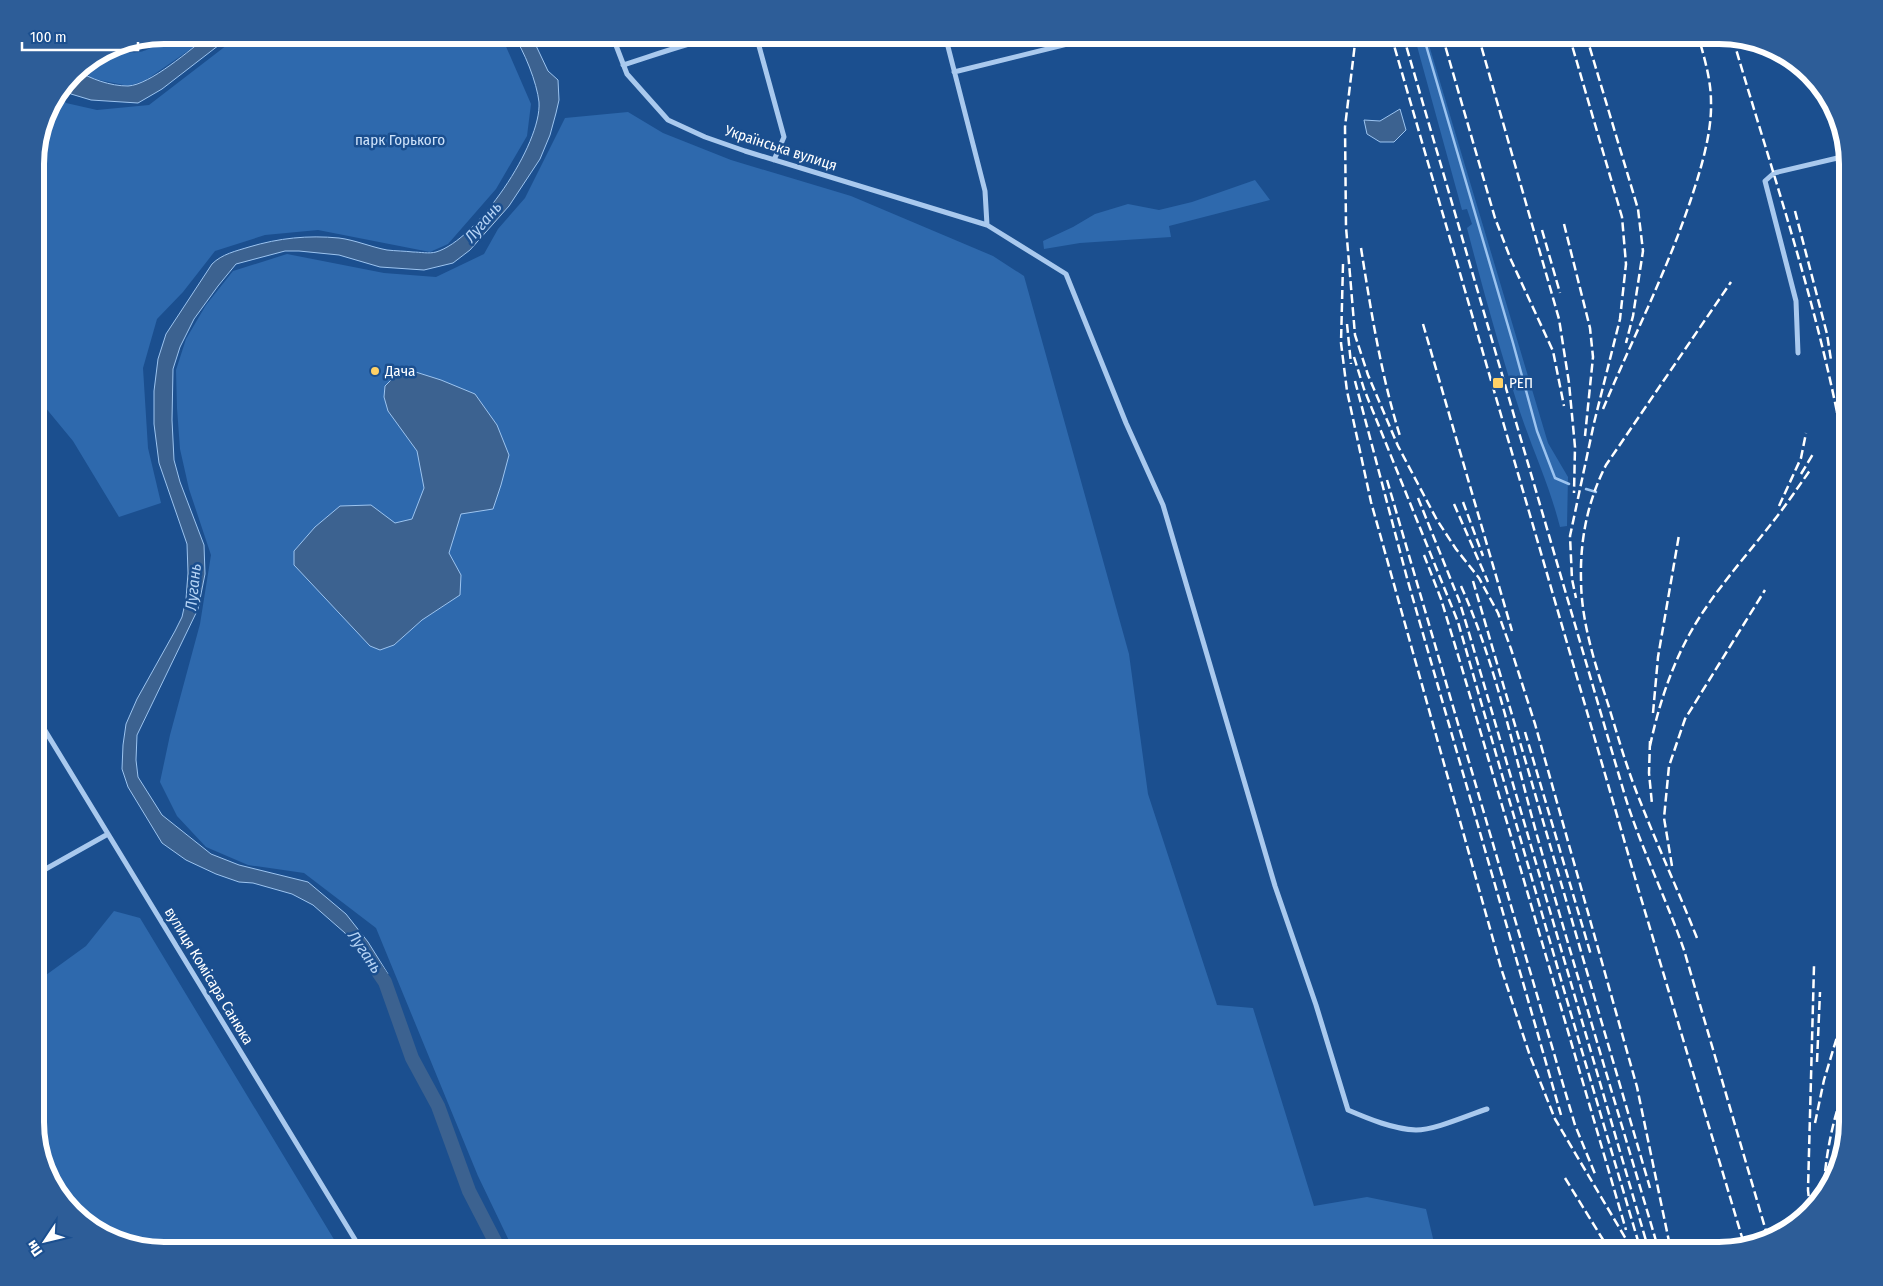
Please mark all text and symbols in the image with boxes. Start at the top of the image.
scale bar [22,20,139,52]
text: 100 m [30,28,67,46]
street label: Українська вулиця [722,121,839,175]
park label: парк Горького [355,131,445,149]
water label: Лугань [460,198,505,247]
place label: Дача [384,362,415,380]
marker: Дача [369,365,381,377]
place label: РЕП [1509,374,1533,392]
marker: РЕП [1491,376,1505,390]
water label: Лугань [181,563,205,612]
street label: вулиця Комісара Санюка [161,904,257,1048]
water label: Лугань [343,926,386,977]
north arrow [20,1216,70,1266]
text: Пн [23,1237,46,1260]

